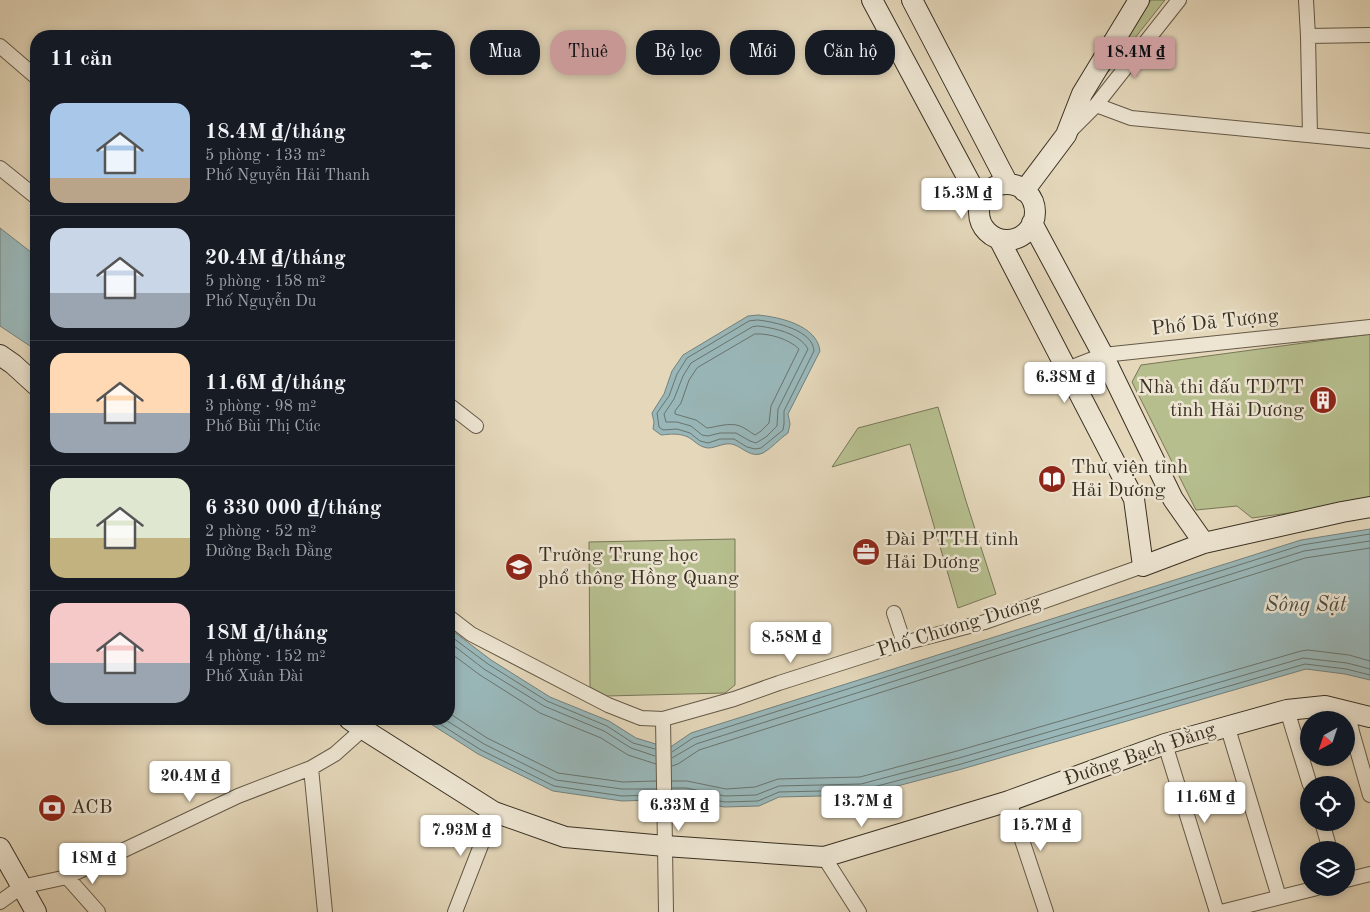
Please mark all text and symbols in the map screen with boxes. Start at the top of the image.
chip: Mua [470,30,540,75]
chip: Thuê [550,30,626,75]
chip: Bộ lọc [636,30,720,75]
chip: Mới [730,30,795,75]
chip: Căn hộ [805,30,895,75]
pin: 18.4M ₫ [1089,36,1181,79]
text: 18.4M ₫ [1105,45,1165,61]
icon: filters [407,46,435,74]
text: 11 căn [50,49,112,70]
text: 18.4M ₫/tháng [205,122,346,143]
icon: home [90,123,150,183]
text: 5 phòng · 133 m² [205,148,326,164]
text: Phố Nguyễn Hải Thanh [205,168,370,184]
pin: 15.3M ₫ [916,178,1008,220]
text: 15.3M ₫ [932,186,992,202]
icon: home [90,248,150,308]
text: 20.4M ₫/tháng [205,248,346,269]
text: 5 phòng · 158 m² [205,274,326,290]
text: Phố Nguyễn Du [205,294,316,310]
street label: Phố Dã Tượng [1151,306,1280,340]
pin: 6.38M ₫ [1019,362,1111,404]
text: 6.38M ₫ [1035,370,1095,386]
icon: home [90,373,150,433]
text: 11.6M ₫/tháng [205,373,346,394]
place label: Nhà thi đấu TDTT tỉnh Hải Dương [1138,378,1304,421]
building icon: Nhà thi đấu TDTT tỉnh Hải Dương [1308,385,1338,415]
text: 3 phòng · 98 m² [205,399,316,415]
text: Phố Bùi Thị Cúc [205,419,321,435]
place label: Thư viện tỉnh Hải Dương [1071,458,1188,501]
library icon: Thư viện tỉnh Hải Dương [1037,464,1067,494]
icon: home [90,498,150,558]
text: 6 330 000 ₫/tháng [205,498,382,519]
text: 2 phòng · 52 m² [205,524,316,540]
place label: Đài PTTH tỉnh Hải Dương [885,530,1019,573]
office icon: Đài PTTH tỉnh Hải Dương [851,537,881,567]
text: Đường Bạch Đằng [205,544,332,560]
place label: Trường Trung học phổ thông Hồng Quang [538,546,739,589]
school or university icon: Trường Trung học phổ thông Hồng Quang [504,552,534,582]
street label: Phố Chương Dương [875,593,1043,661]
water label: Sông Sặt [1265,595,1347,616]
pin: 8.58M ₫ [745,622,837,664]
icon: home [90,623,150,683]
text: 18M ₫/tháng [205,623,328,644]
text: 8.58M ₫ [761,630,821,646]
text: 4 phòng · 152 m² [205,649,326,665]
text: Phố Xuân Đài [205,669,303,685]
north arrow [1300,711,1355,766]
map controls [1300,711,1355,896]
street label: Đường Bạch Đằng [1061,718,1219,790]
pin: 20.4M ₫ [144,760,236,803]
text: 20.4M ₫ [160,769,220,785]
button: locate [1300,776,1355,831]
pin: 11.6M ₫ [1159,782,1251,824]
pin: 13.7M ₫ [816,786,908,828]
pin: 6.33M ₫ [633,790,725,832]
text: 11.6M ₫ [1175,790,1235,806]
bank icon: ACB [37,793,67,823]
text: 13.7M ₫ [832,794,892,810]
place label: ACB [71,798,113,818]
text: 6.33M ₫ [649,798,709,814]
pin: 15.7M ₫ [995,810,1087,852]
pin: 7.93M ₫ [415,814,507,857]
text: 15.7M ₫ [1011,818,1071,834]
text: 7.93M ₫ [431,823,491,839]
button: layers [1300,841,1355,896]
pin: 18M ₫ [58,842,128,885]
text: 18M ₫ [70,851,116,867]

